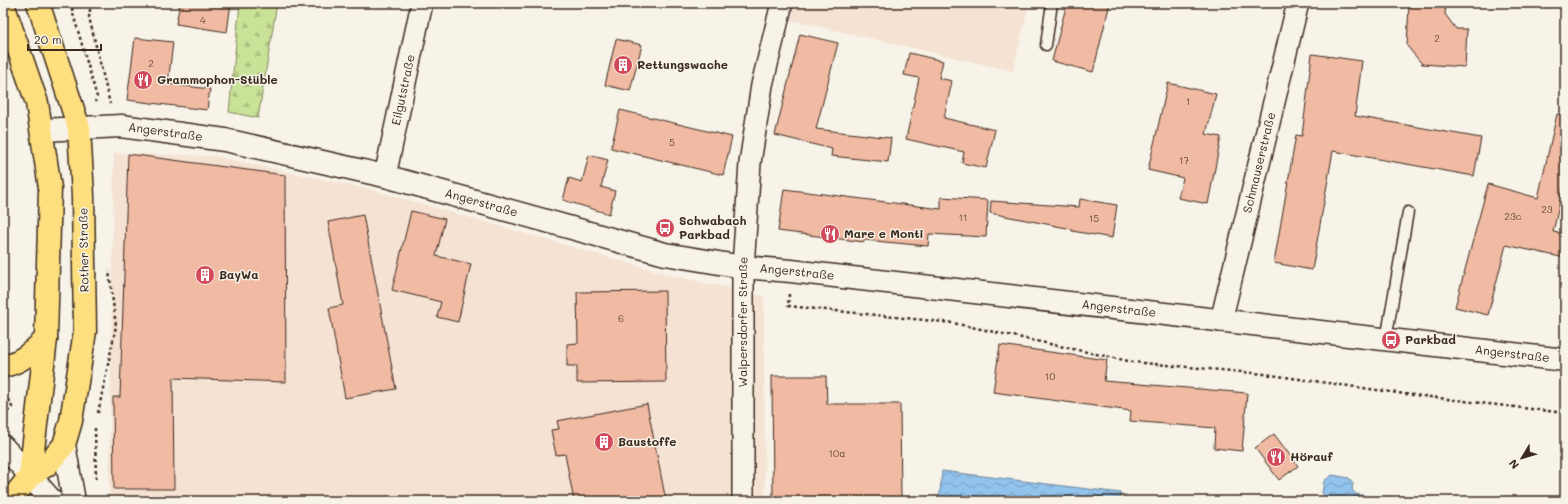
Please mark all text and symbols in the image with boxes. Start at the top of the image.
house number: 4 [200,13,206,27]
scale bar [28,26,101,52]
text: 20 m [34,31,62,47]
house number: 2 [1434,31,1440,45]
street label: Eilgutstraße [387,53,418,127]
building icon: Rettungswache [612,54,634,76]
house number: 2 [148,56,154,70]
place label: Rettungswache [637,56,728,72]
restaurant icon: Grammophon-Stüble [132,69,154,91]
place label: Grammophon-Stüble [157,71,278,87]
house number: 1 [1186,94,1190,108]
street label: Schmauserstraße [1238,110,1278,214]
street label: Angerstraße [127,118,204,144]
house number: 5 [669,135,675,149]
house number: 17 [1179,153,1189,167]
street label: Angerstraße [443,184,520,220]
house number: 23 [1541,202,1553,216]
street label: Rother Straße [74,208,92,293]
house number: 23c [1504,209,1522,223]
house number: 11 [959,210,967,224]
house number: 15 [1089,211,1099,225]
place label: Schwabach Parkbad [679,212,746,242]
bus stop icon: Schwabach Parkbad [654,217,676,239]
restaurant icon: Mare e Monti [819,223,841,245]
place label: Mare e Monti [844,225,924,241]
street label: Walpersdorfer Straße [734,256,751,388]
street label: Angerstraße [759,259,835,283]
building icon: BayWa [194,264,216,286]
place label: BayWa [219,266,259,282]
street label: Angerstraße [1081,295,1157,320]
house number: 6 [618,311,624,325]
bus stop icon: Parkbad [1380,329,1402,351]
place label: Parkbad [1405,331,1456,347]
street label: Angerstraße [1474,341,1551,365]
house number: 10 [1045,369,1055,383]
building icon: Baustoffe [593,431,615,453]
place label: Baustoffe [618,433,676,449]
north arrow [1502,438,1542,478]
house number: 10a [829,446,845,460]
restaurant icon: Hörauf [1265,446,1287,468]
place label: Hörauf [1290,448,1333,464]
text: N [1505,457,1522,472]

